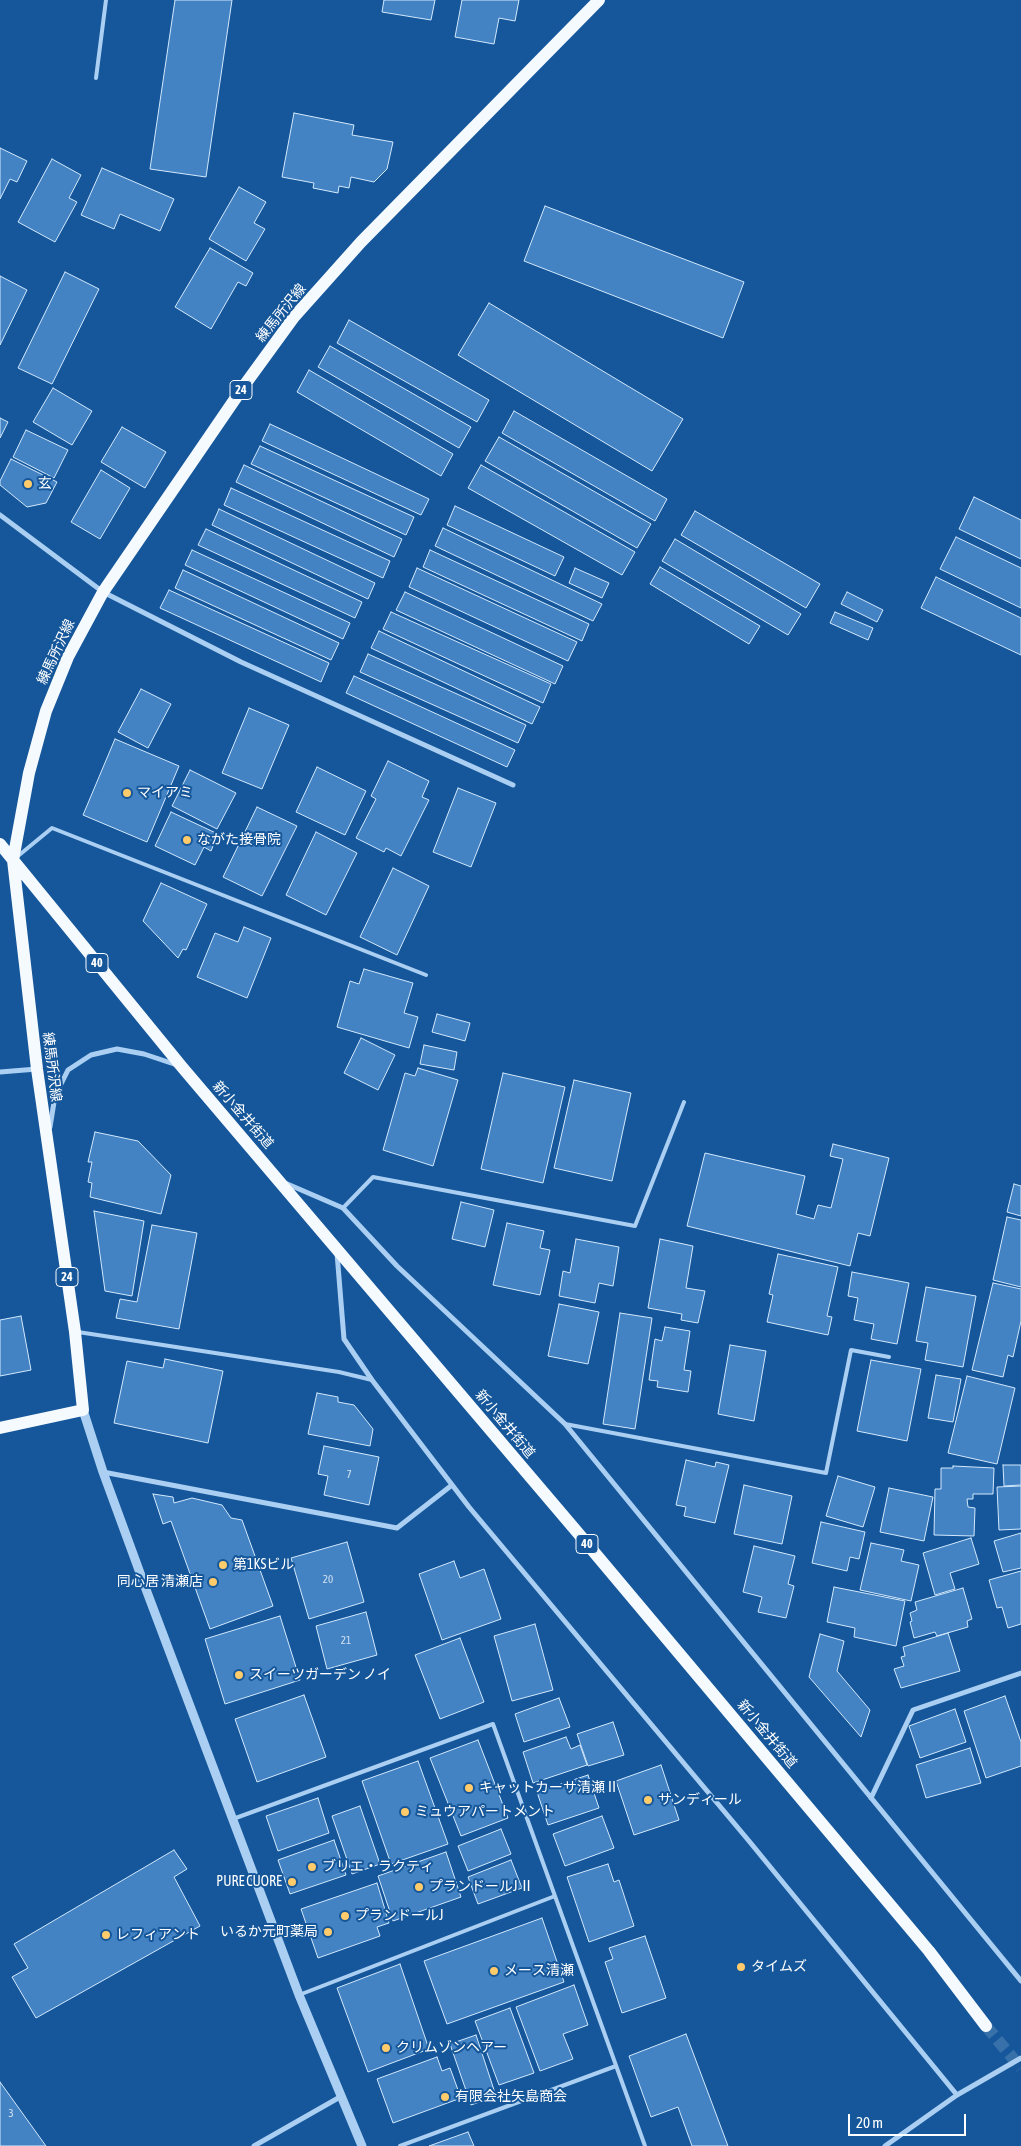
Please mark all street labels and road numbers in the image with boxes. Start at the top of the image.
street label: 練馬所沢線 [252,281,310,345]
road number: 24 [230,380,252,400]
street label: 練馬所沢線 [34,617,78,687]
road number: 40 [86,954,108,972]
street label: 練馬所沢線 [39,1031,65,1103]
street label: 新小金井街道 [209,1078,277,1152]
road number: 24 [56,1268,78,1286]
street label: 新小金井街道 [472,1386,538,1462]
road number: 40 [576,1535,598,1554]
street label: 新小金井街道 [734,1696,800,1772]

